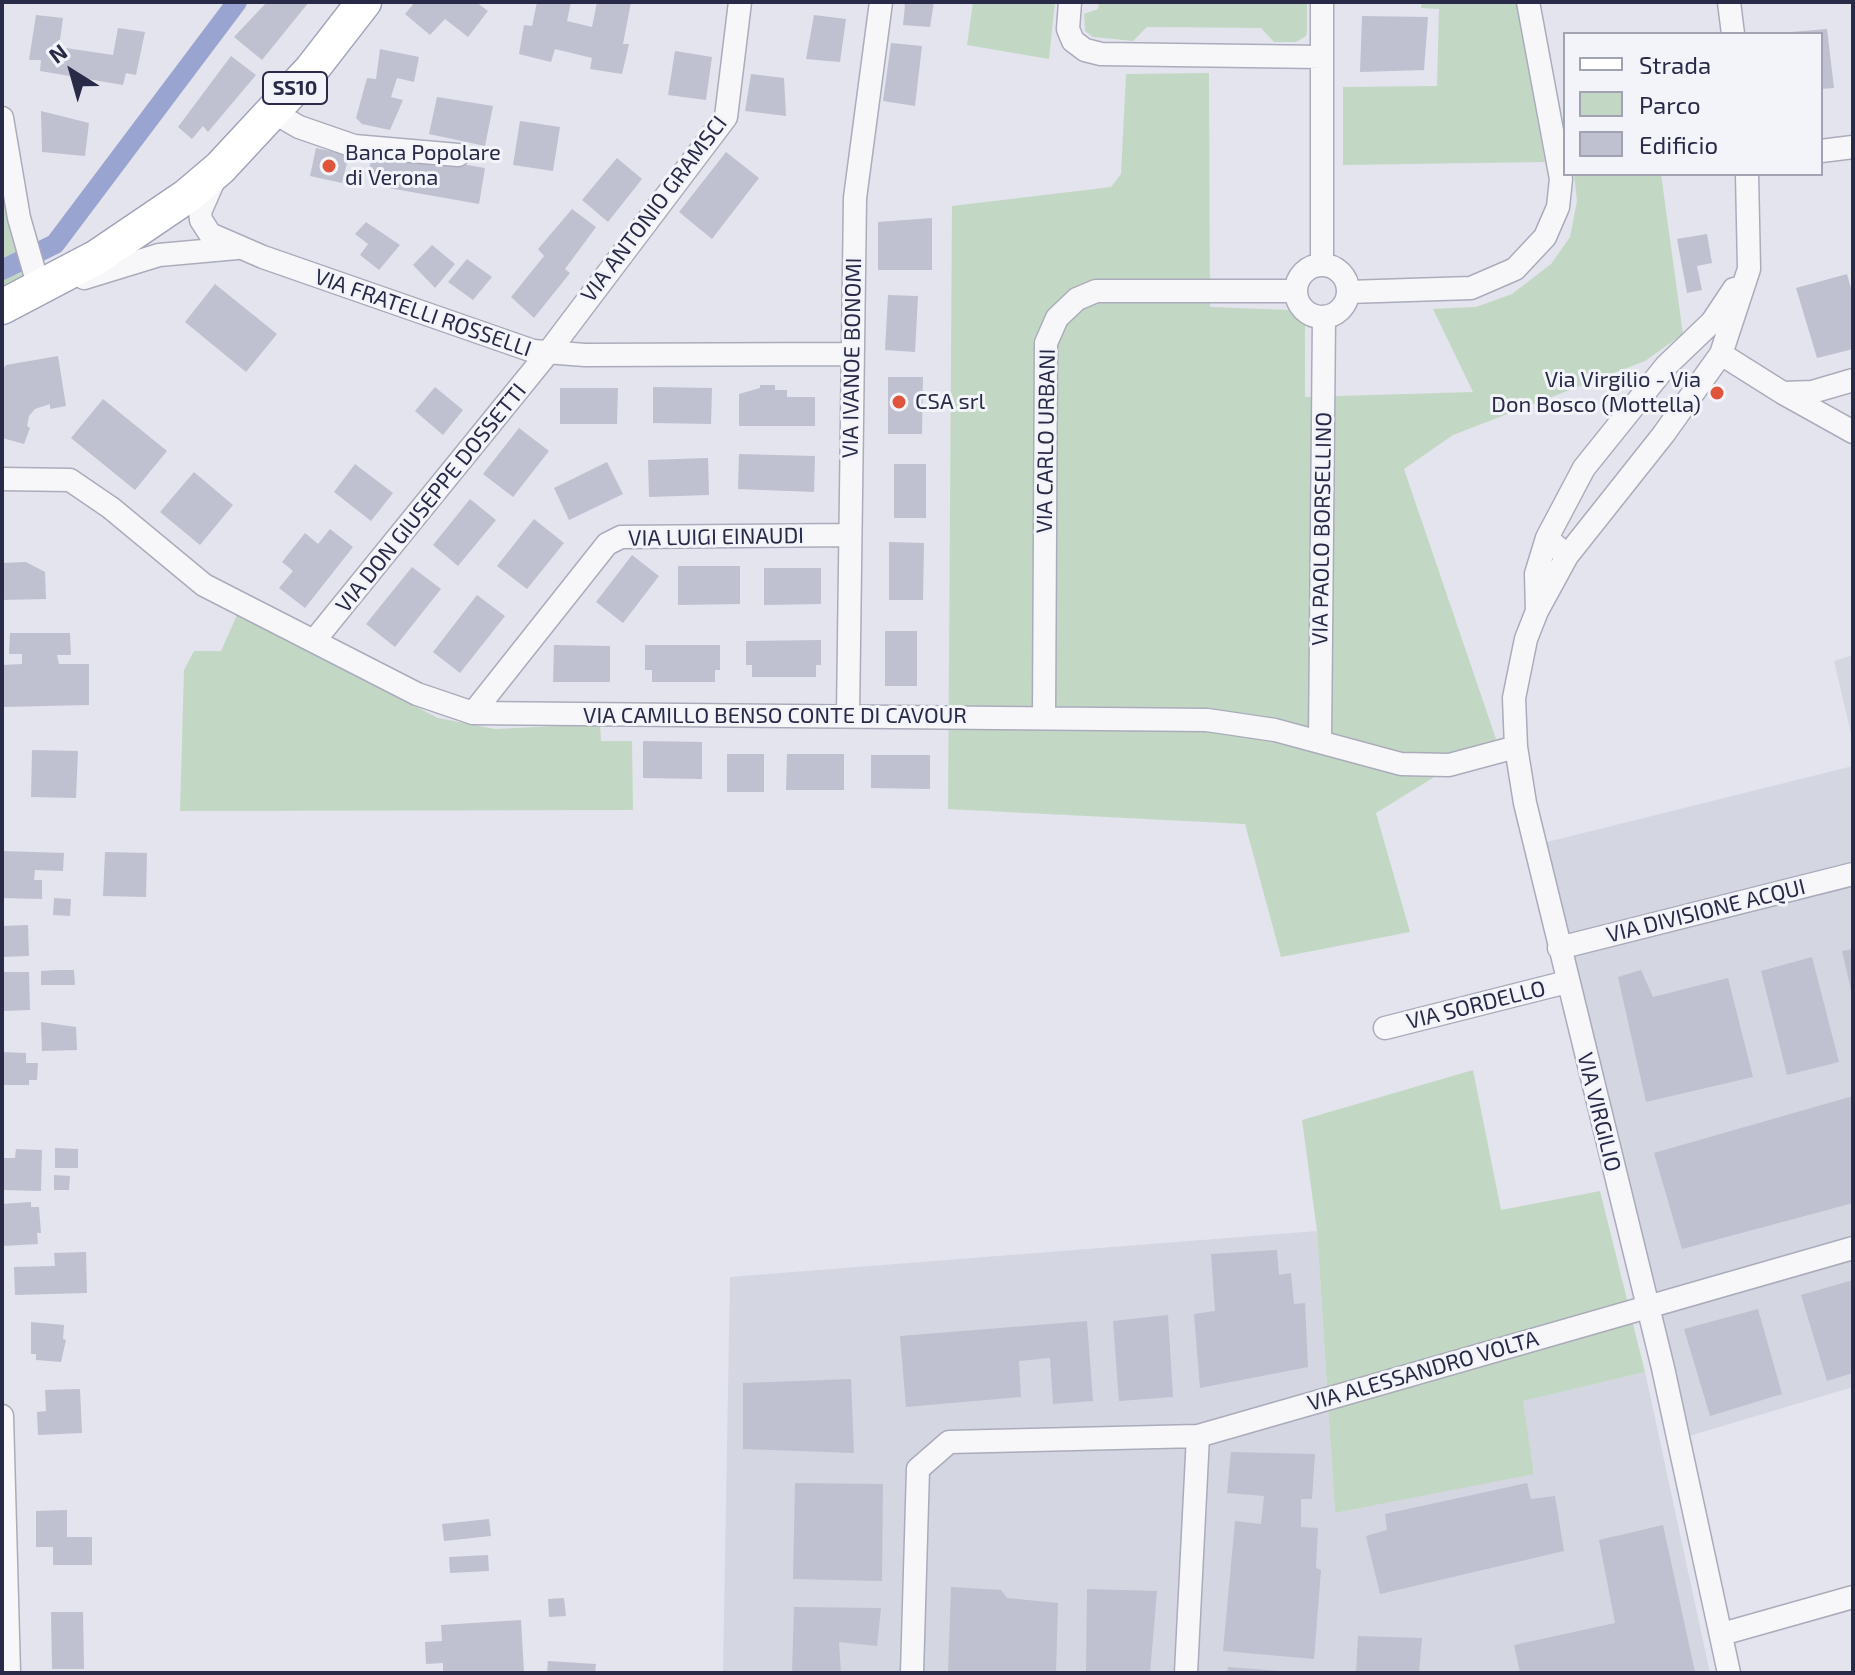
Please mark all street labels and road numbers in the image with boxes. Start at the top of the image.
road number: SS10 [263,72,327,104]
street label: VIA ANTONIO GRAMSCI [575,111,733,307]
street label: VIA IVANOE BONOMI [837,257,867,459]
street label: VIA FRATELLI ROSSELLI [311,263,535,363]
street label: VIA CARLO URBANI [1031,348,1061,534]
street label: VIA DON GIUSEPPE DOSSETTI [330,378,532,618]
street label: VIA PAOLO BORSELLINO [1307,412,1337,646]
street label: VIA LUIGI EINAUDI [628,522,804,552]
street label: VIA CAMILLO BENSO CONTE DI CAVOUR [583,703,967,729]
street label: VIA DIVISIONE ACQUI [1604,874,1808,948]
street label: VIA SORDELLO [1404,975,1548,1035]
street label: VIA VIRGILIO [1571,1050,1627,1174]
street label: VIA ALESSANDRO VOLTA [1305,1325,1541,1417]

